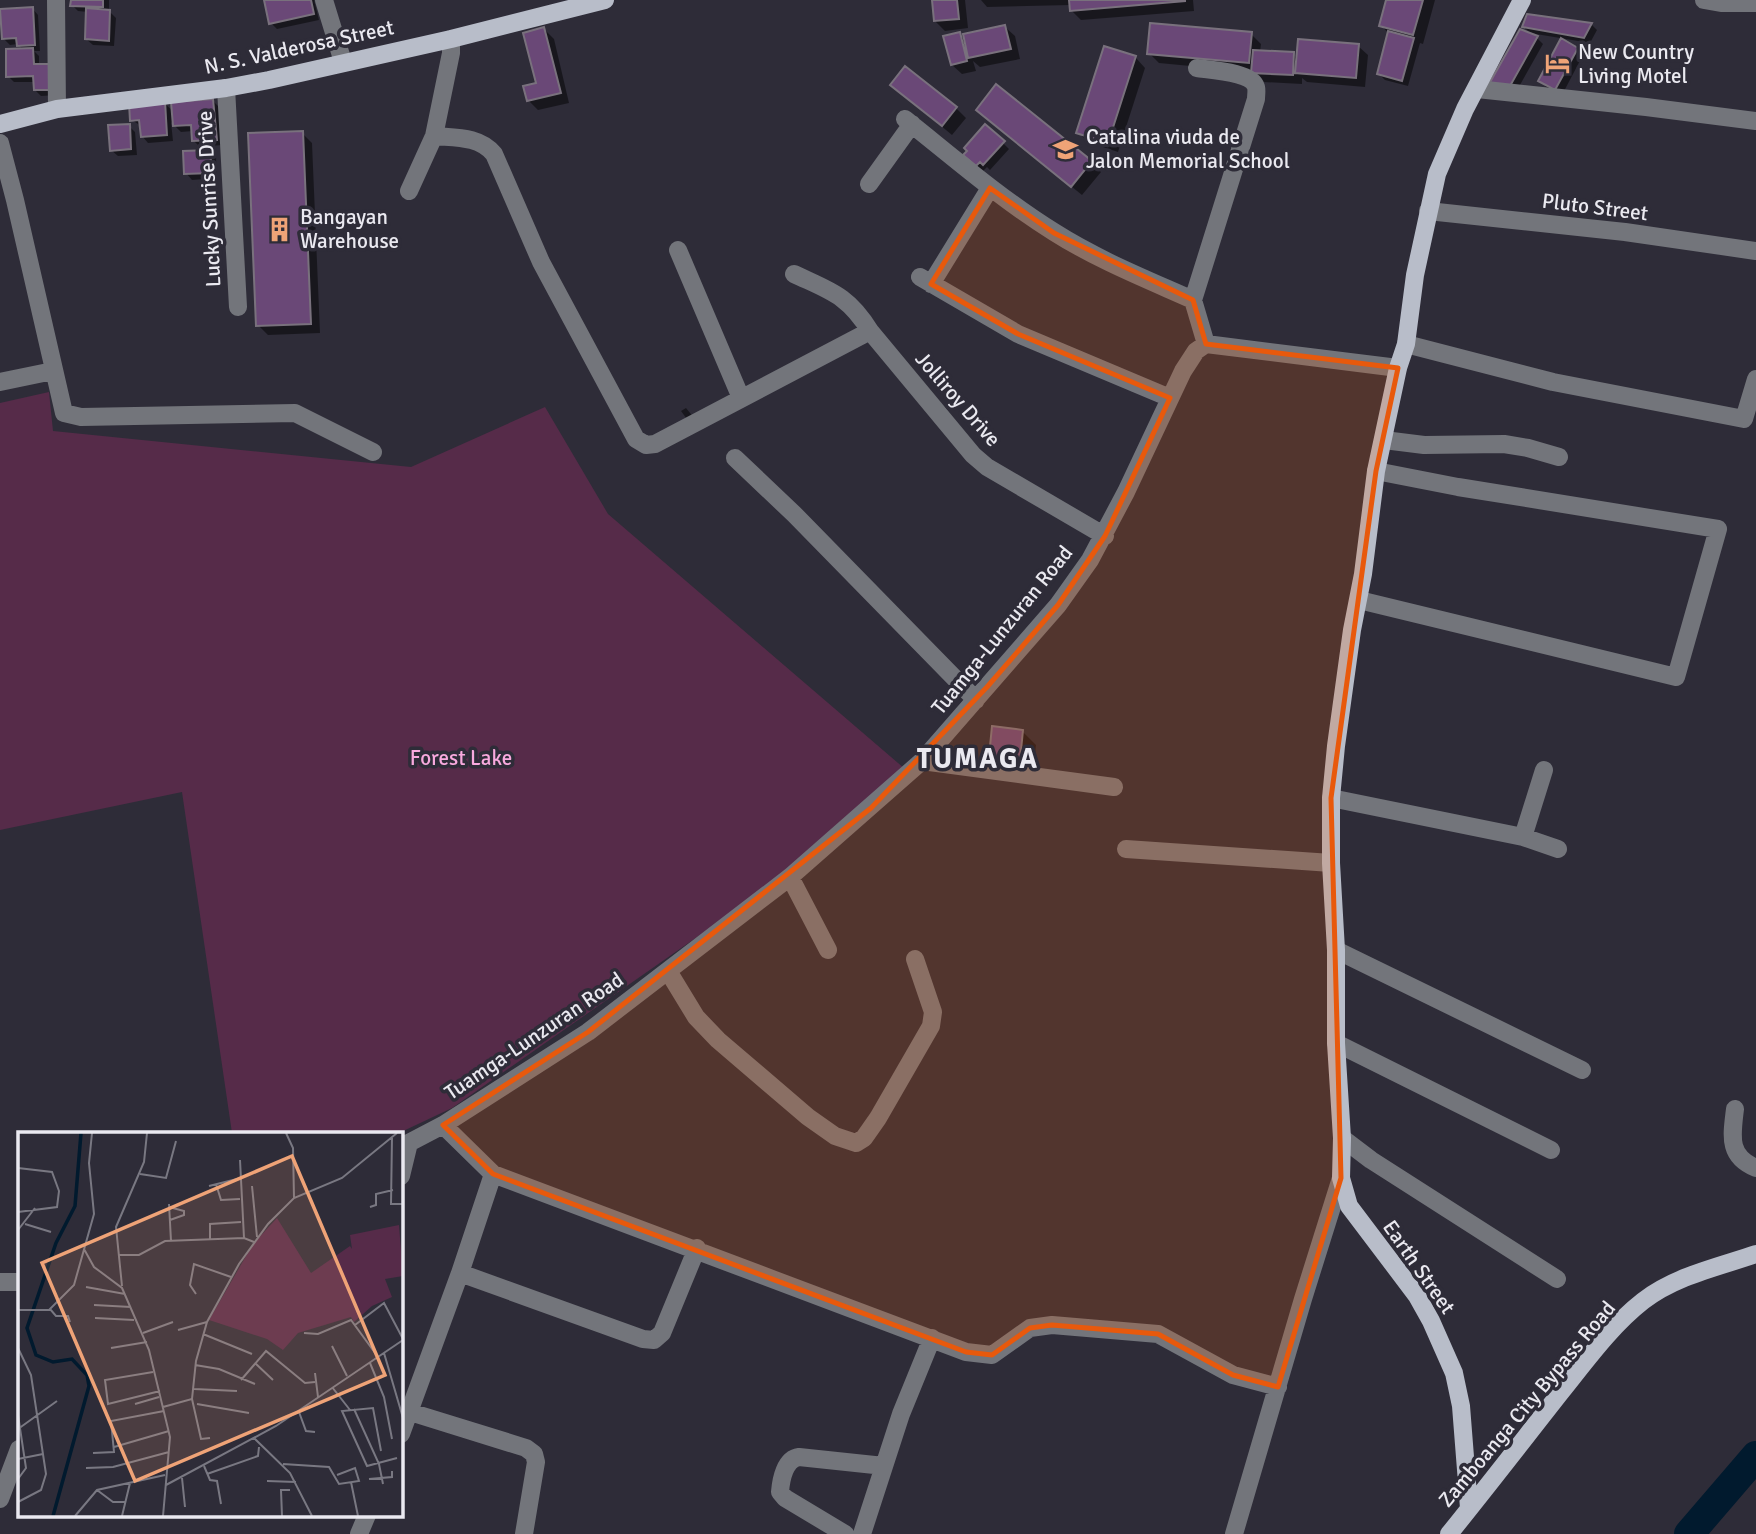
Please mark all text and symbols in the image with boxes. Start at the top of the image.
street label: N. S. Valderosa Street [202,14,396,80]
place label: New Country Living Motel [1578,39,1694,89]
hotel icon: New Country Living Motel [1544,50,1572,78]
street label: Lucky Sunrise Drive [191,110,227,288]
place label: Catalina viuda de Jalon Memorial School [1086,124,1290,174]
school or university icon: Catalina viuda de Jalon Memorial School [1052,135,1080,163]
street label: Pluto Street [1540,188,1650,226]
place label: Bangayan Warehouse [300,204,399,254]
building icon: Bangayan Warehouse [266,215,294,243]
street label: Jolliroy Drive [910,346,1006,452]
street label: Tuamga-Lunzuran Road [926,540,1078,720]
district label: TUMAGA [917,742,1039,776]
park label: Forest Lake [410,745,512,771]
street label: Tuamga-Lunzuran Road [440,966,628,1106]
inset map [18,1132,402,1516]
street label: Earth Street [1377,1215,1461,1319]
street label: Zamboanga City Bypass Road [1433,1296,1621,1512]

